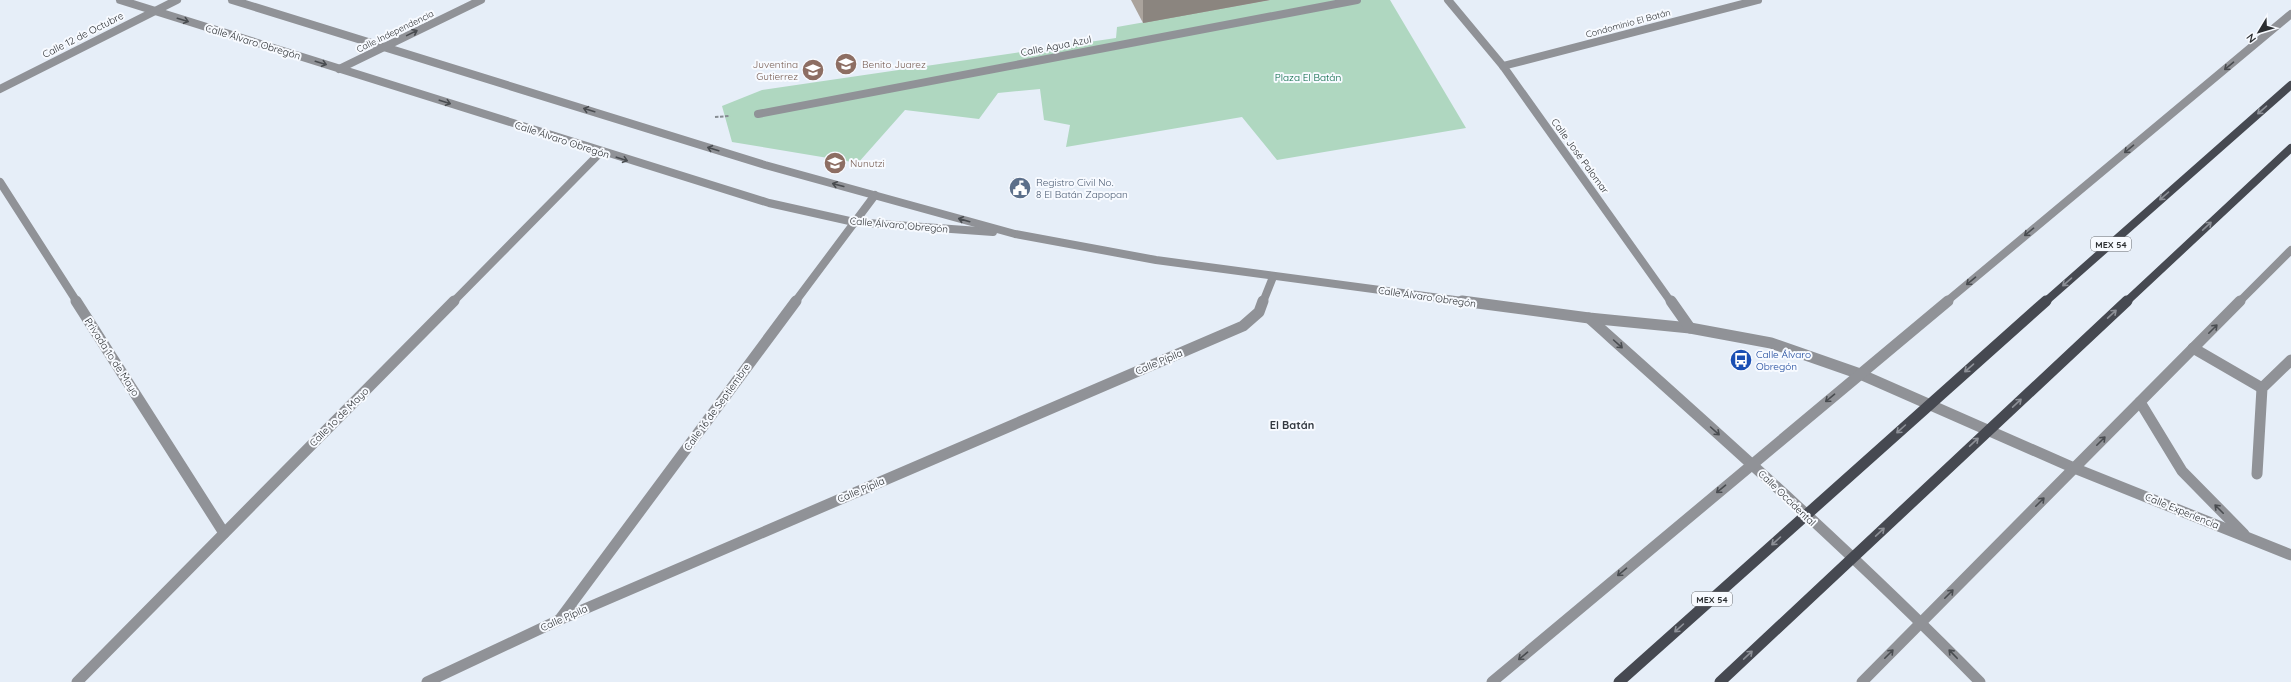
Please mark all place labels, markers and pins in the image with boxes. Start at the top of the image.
school or university icon: Benito Juarez [833,51,859,77]
school or university icon: Juventina Gutierrez [800,57,826,83]
place label: Juventina Gutierrez [753,58,798,83]
place label: Benito Juarez [862,58,926,71]
school or university icon: Nunutzi [822,150,848,176]
place label: Nunutzi [850,157,885,170]
public building icon: Registro Civil No. 8 El Batán Zapopan [1007,175,1033,201]
place label: Registro Civil No. 8 El Batán Zapopan [1036,176,1128,201]
bus stop icon: Calle Álvaro Obregón [1728,347,1754,373]
place label: Calle Álvaro Obregón [1756,348,1811,373]

